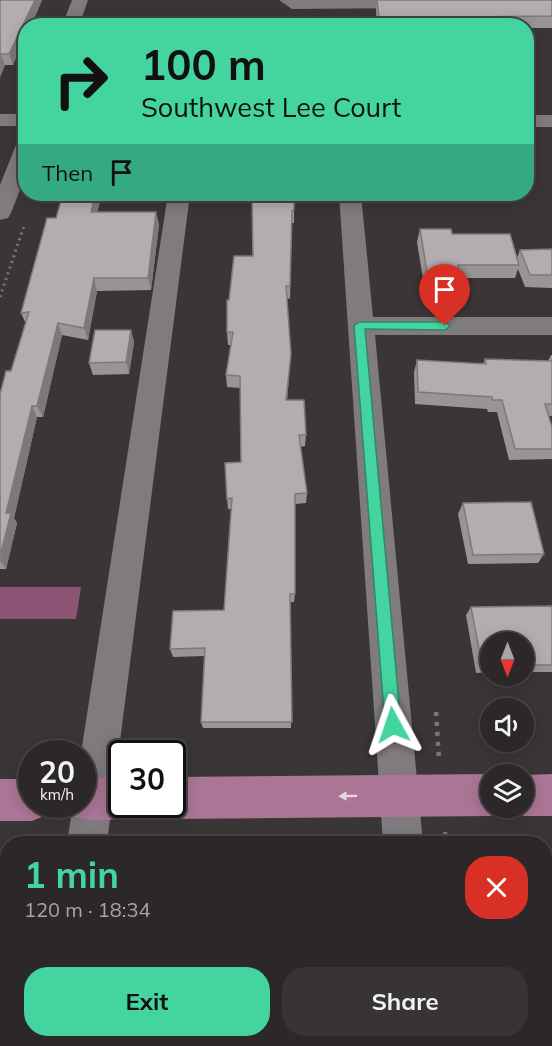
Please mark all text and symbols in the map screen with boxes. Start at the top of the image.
text: 100 m [141,38,266,91]
icon: right [42,42,120,120]
text: Southwest Lee Court [141,90,401,124]
icon: arrive [105,156,138,189]
text: Then [42,159,93,187]
pin [419,264,470,326]
icon: arrive [428,273,461,306]
north arrow [480,632,534,686]
map controls [480,632,534,818]
position arrow [361,693,425,757]
button: sound [480,698,534,752]
speed limit sign: 30 [108,740,186,818]
text: 20 [39,753,75,791]
button: layers [480,764,534,818]
text: km/h [40,785,74,804]
one-way arrow [339,791,358,801]
text: 1 min [24,852,119,897]
button: close [465,856,528,919]
text: 120 m · 18:34 [24,897,150,922]
button: Exit [24,967,270,1036]
button: Share [282,967,528,1036]

